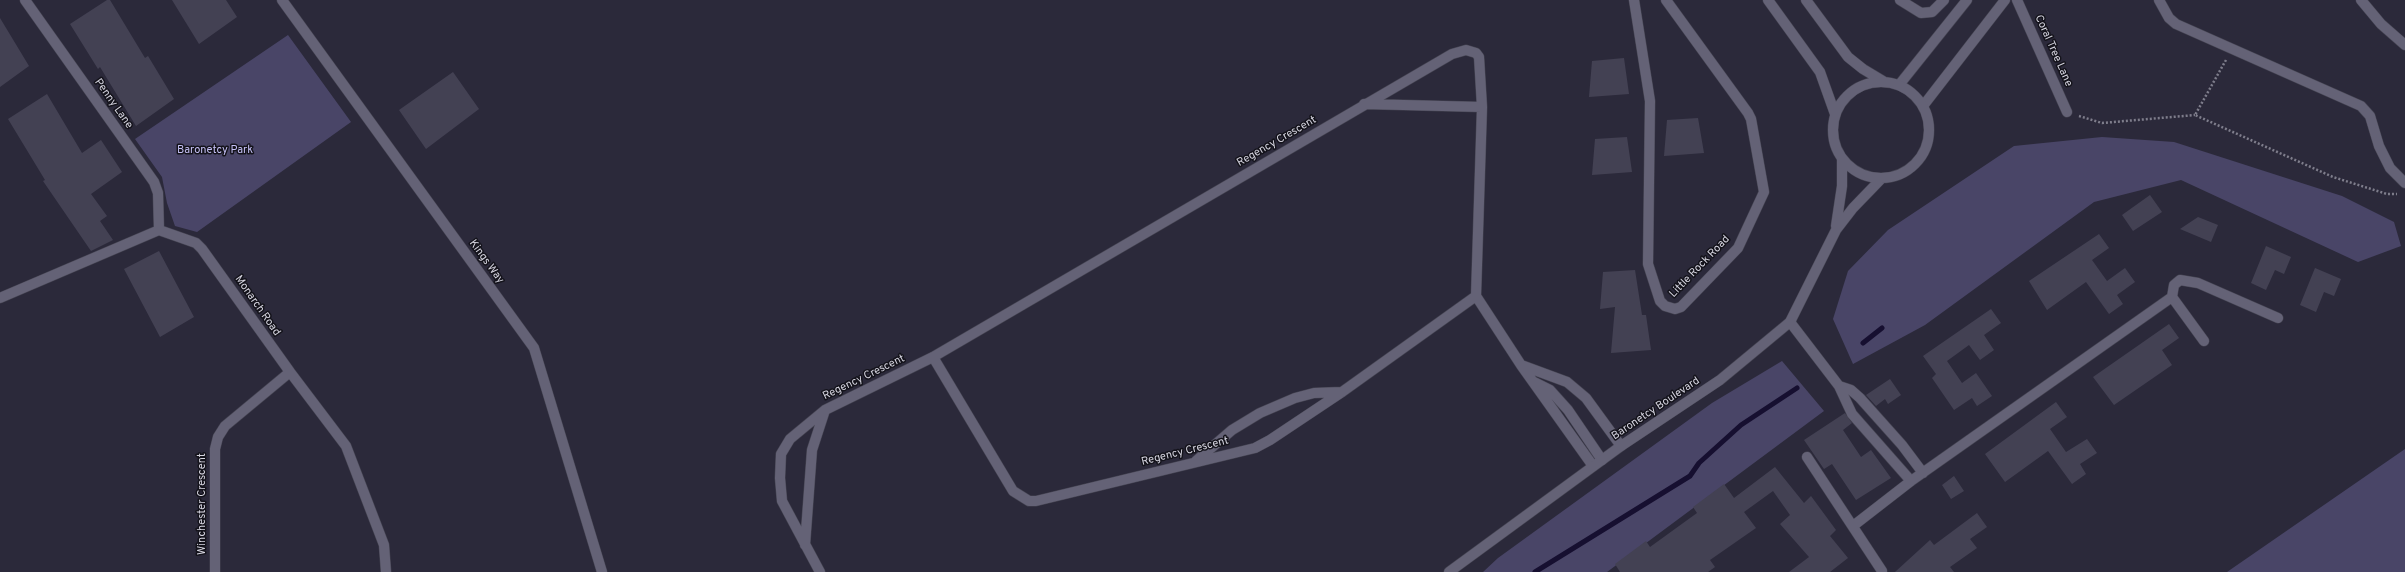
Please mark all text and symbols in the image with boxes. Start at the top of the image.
street label: Coral Tree Lane [2031,13,2075,89]
street label: Penny Lane [91,76,135,132]
street label: Regency Crescent [1235,114,1319,170]
park label: Baronetcy Park [177,144,253,158]
street label: Little Rock Road [1667,233,1733,301]
street label: Kings Way [466,238,506,286]
street label: Monarch Road [231,273,283,339]
street label: Regency Crescent [821,352,907,404]
street label: Baronetcy Boulevard [1609,375,1703,443]
street label: Regency Crescent [1140,435,1230,469]
street label: Winchester Crescent [196,453,210,555]

